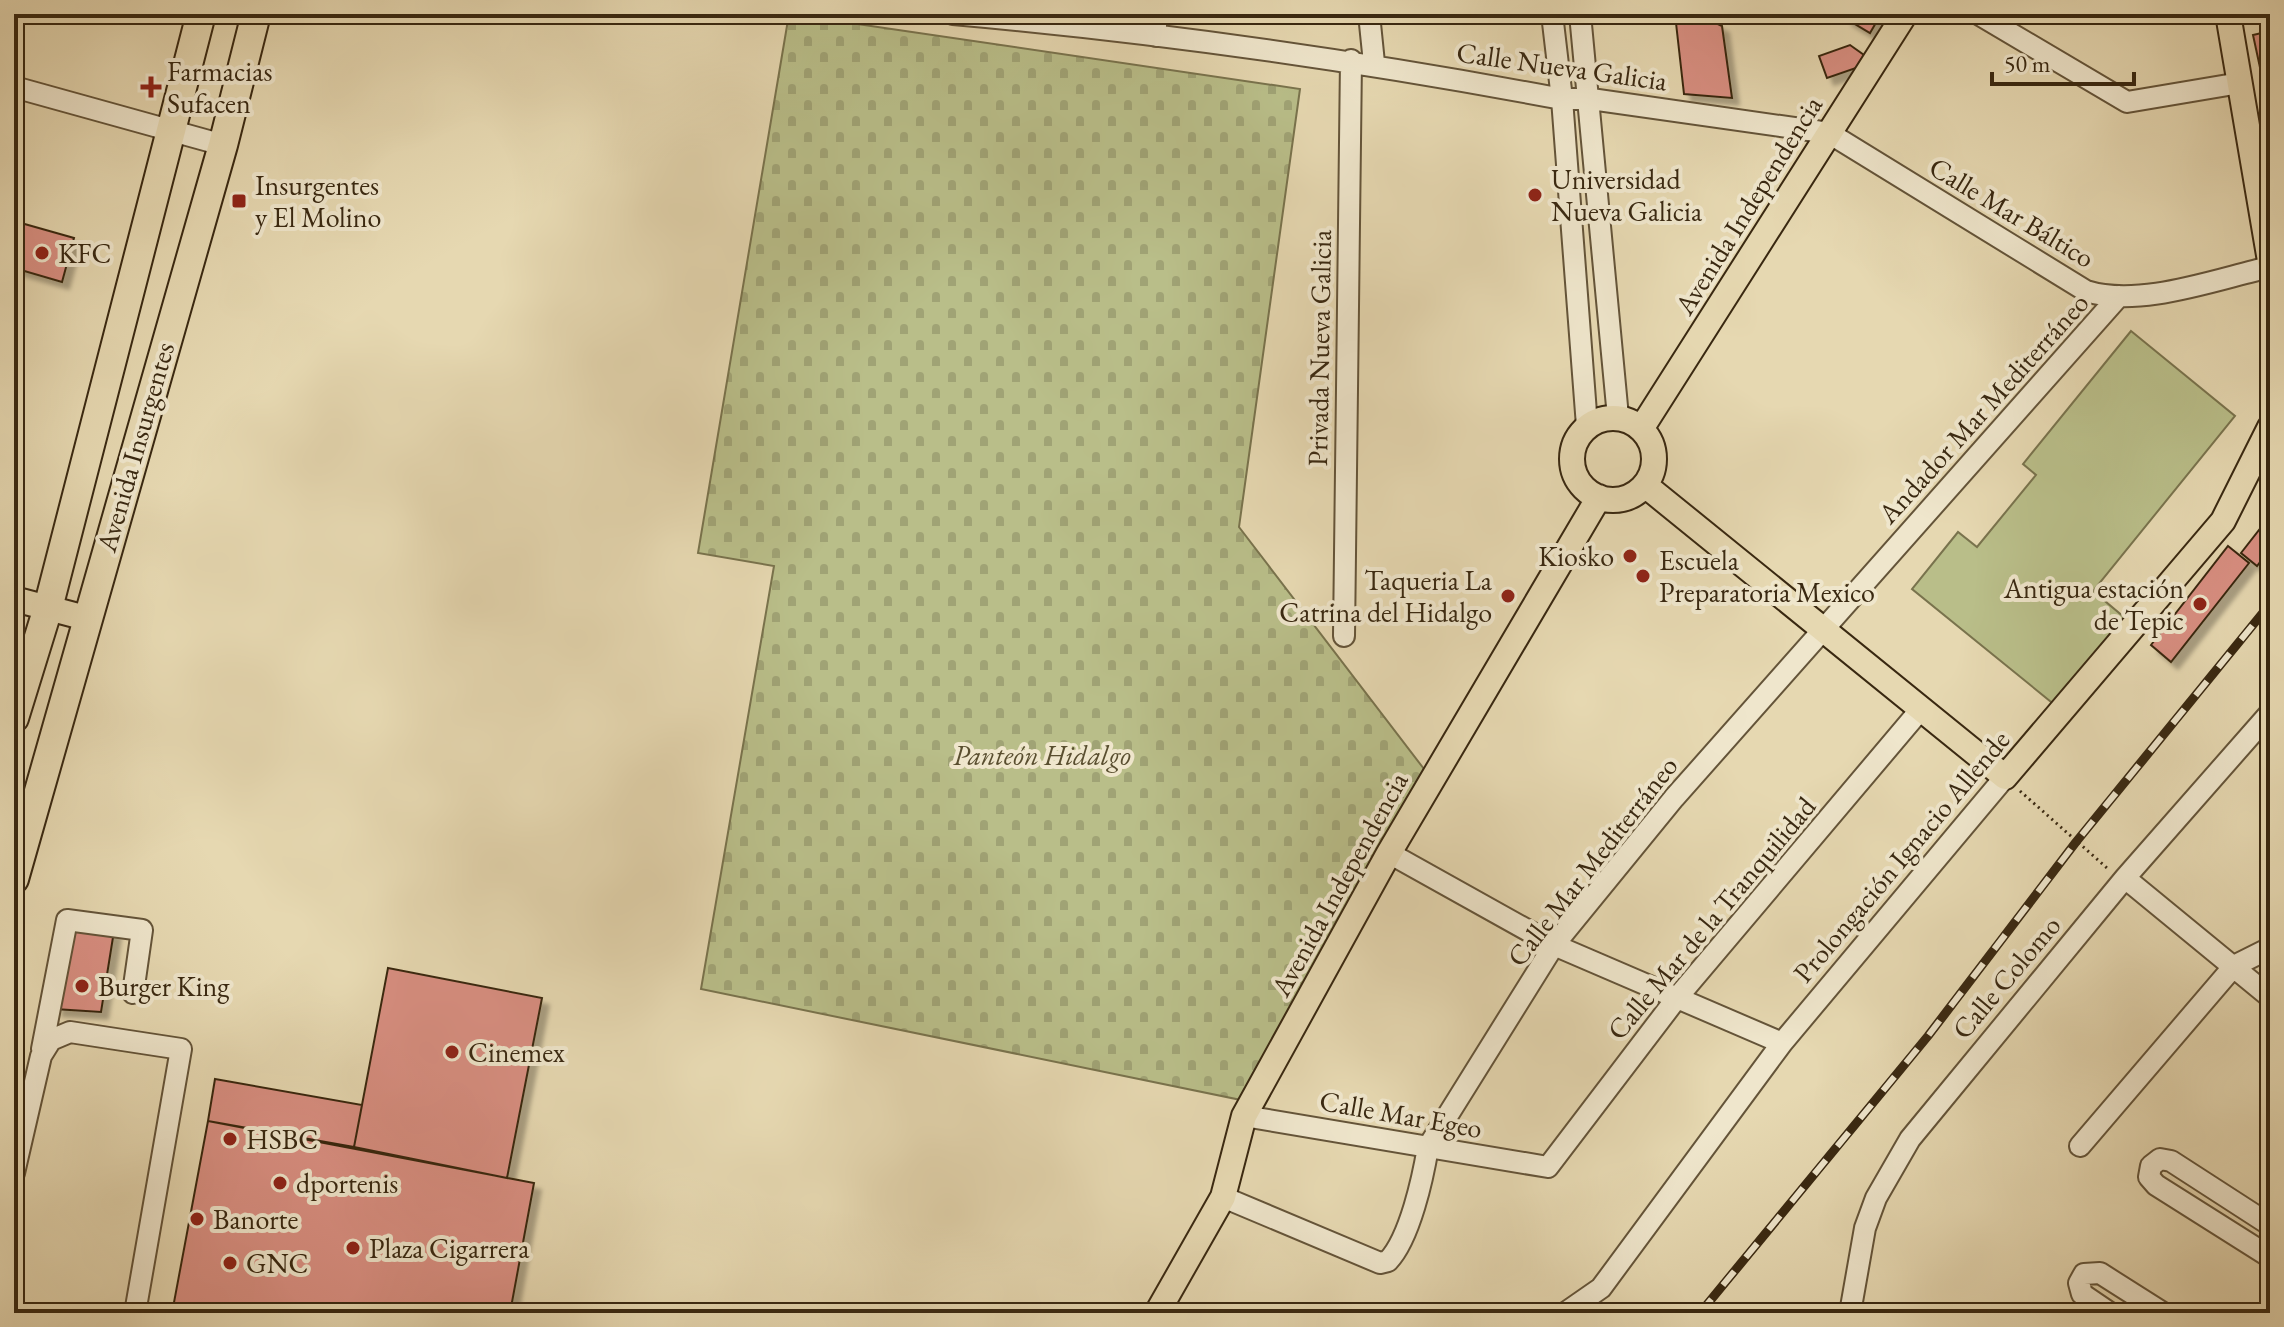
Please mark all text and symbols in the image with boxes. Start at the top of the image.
street label: Calle Nueva Galicia [1454,33,1670,99]
scale bar [1992,36,2134,86]
text: 50 m [2004,48,2051,79]
place label: Farmacias Sufacen [167,53,272,121]
marker: Farmacias Sufacen [142,78,160,96]
street label: Avenida Independencia [1666,88,1830,322]
street label: Calle Mar Báltico [1923,149,2101,275]
place label: Universidad Nueva Galicia [1551,161,1703,229]
place label: Insurgentes y El Molino [255,167,381,235]
marker: Universidad Nueva Galicia [1526,186,1544,204]
marker: Insurgentes y El Molino [230,192,248,210]
street label: Privada Nueva Galicia [1299,229,1339,467]
place label: KFC [58,235,111,271]
marker: KFC [33,244,51,262]
street label: Andador Mar Mediterráneo [1869,285,2096,532]
street label: Avenida Insurgentes [88,338,182,557]
place label: Kiosko [1538,538,1614,574]
place label: Escuela Preparatoria Mexico [1659,542,1875,610]
marker: Kiosko [1621,547,1639,565]
place label: Taqueria La Catrina del Hidalgo [1279,562,1493,630]
marker: Escuela Preparatoria Mexico [1634,567,1652,585]
place label: Antigua estación de Tepic [2003,570,2184,638]
marker: Taqueria La Catrina del Hidalgo [1499,587,1517,605]
marker: Antigua estación de Tepic [2191,595,2209,613]
street label: Prolongación Ignacio Allende [1785,722,2017,990]
park label: Panteón Hidalgo [953,737,1131,773]
street label: Calle Mar Mediterráneo [1499,749,1685,973]
street label: Avenida Independencia [1262,765,1416,1004]
street label: Calle Mar de la Tranquilidad [1599,788,1824,1047]
street label: Calle Colomo [1944,908,2068,1046]
place label: Burger King [98,968,230,1004]
marker: Burger King [73,977,91,995]
place label: Cinemex [468,1034,565,1070]
marker: Cinemex [443,1043,461,1061]
street label: Calle Mar Egeo [1317,1082,1485,1146]
place label: HSBC [246,1121,318,1157]
marker: HSBC [221,1130,239,1148]
place label: dportenis [296,1165,398,1201]
marker: dportenis [271,1174,289,1192]
place label: Banorte [213,1201,298,1237]
marker: Banorte [188,1210,206,1228]
place label: Plaza Cigarrera [369,1230,530,1266]
marker: Plaza Cigarrera [344,1239,362,1257]
place label: GNC [246,1245,308,1281]
marker: GNC [221,1254,239,1272]

